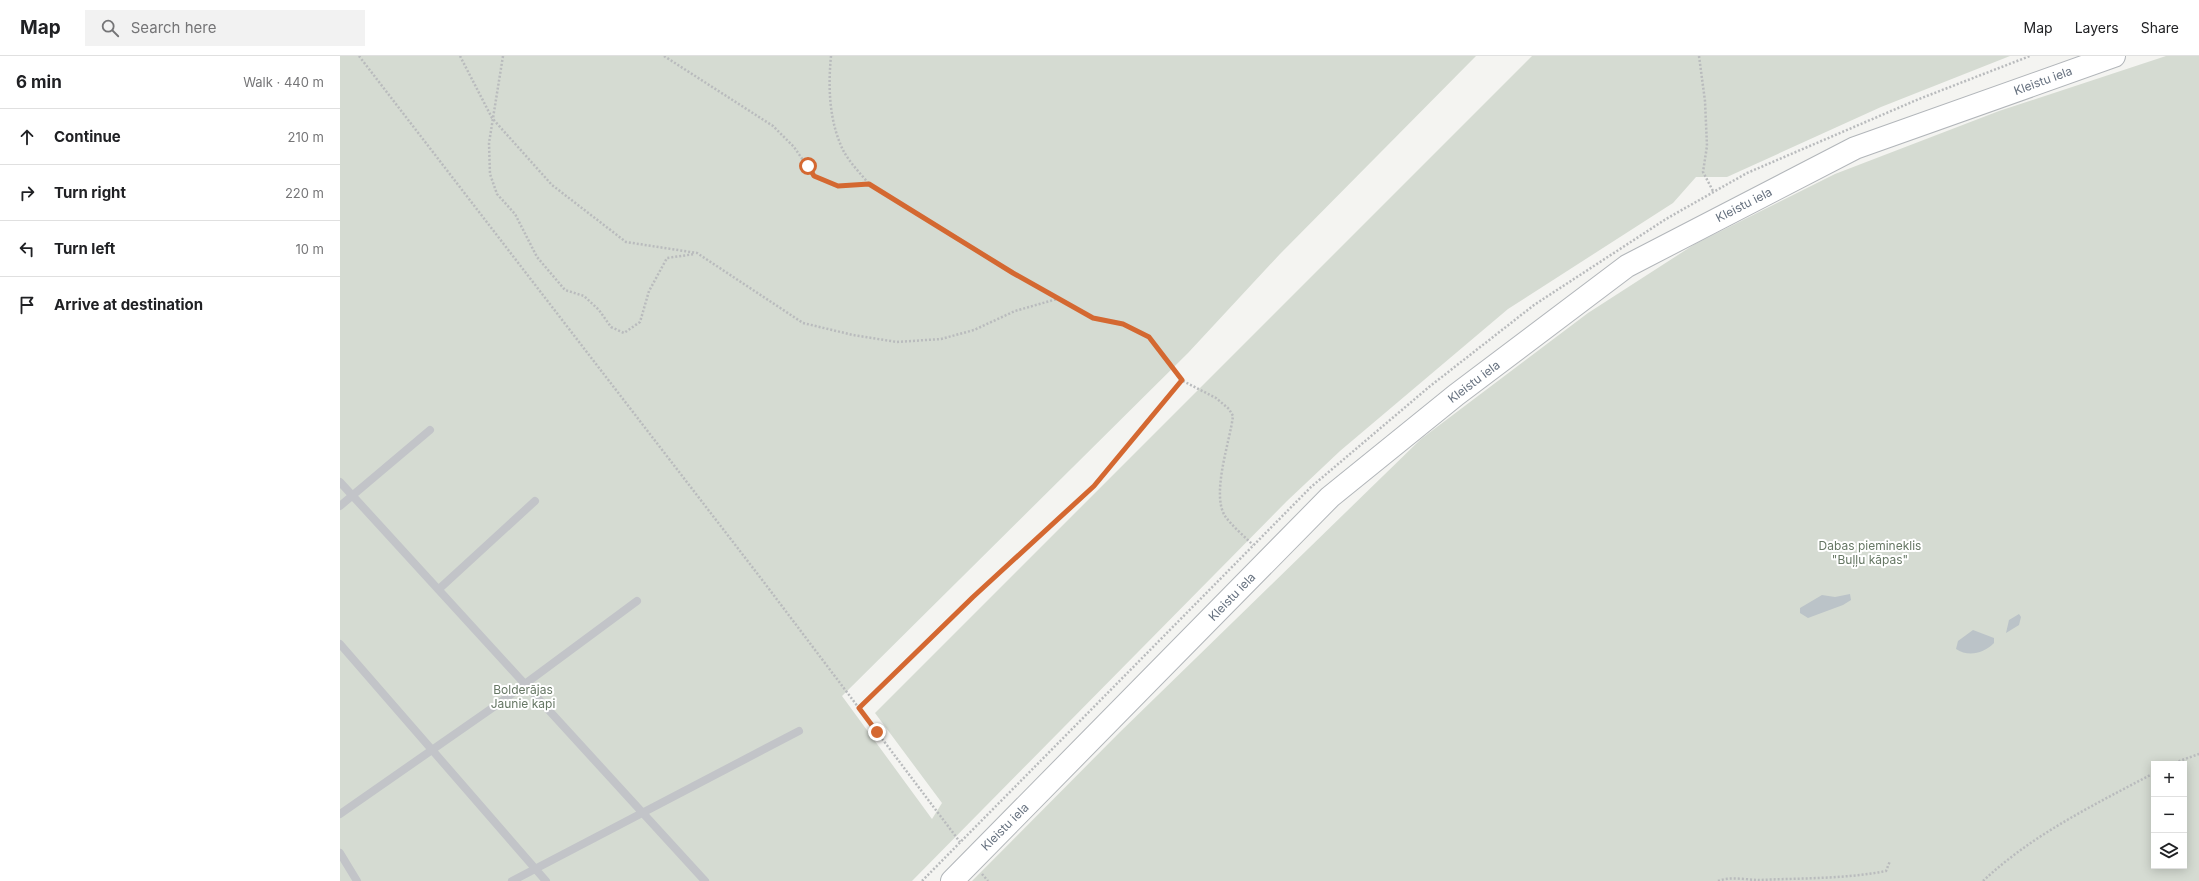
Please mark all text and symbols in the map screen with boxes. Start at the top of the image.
search box [85,10,365,46]
text: Map [20,16,61,39]
icon: search [99,17,121,39]
text: Search here [131,18,216,37]
text: Map [2024,19,2053,36]
text: Layers [2075,19,2119,36]
text: Share [2141,19,2179,36]
street label: Kleistu iela [2012,63,2074,98]
text: 6 min [16,72,62,92]
text: Walk · 440 m [243,74,324,90]
icon: ahead [16,126,38,148]
text: Continue [54,127,121,146]
text: 210 m [288,129,324,145]
route start [799,157,817,175]
icon: right [16,182,38,204]
text: Turn right [54,183,126,202]
street label: Kleistu iela [1713,184,1774,225]
text: 220 m [285,185,324,201]
icon: left [16,238,38,260]
text: Turn left [54,239,115,258]
text: 10 m [295,241,324,257]
icon: arrive [16,294,38,316]
text: Arrive at destination [54,295,203,314]
street label: Kleistu iela [1445,357,1503,406]
park label: Dabas piemineklis "Buļļu kāpas" [1819,538,1921,567]
street label: Kleistu iela [1205,569,1258,624]
park label: Bolderājas Jaunie kapi [491,682,555,711]
route end [868,723,886,741]
map controls [2151,761,2187,869]
button: + [2151,761,2187,797]
button: − [2151,797,2187,833]
street label: Kleistu iela [978,800,1032,854]
button: layers [2151,833,2187,869]

